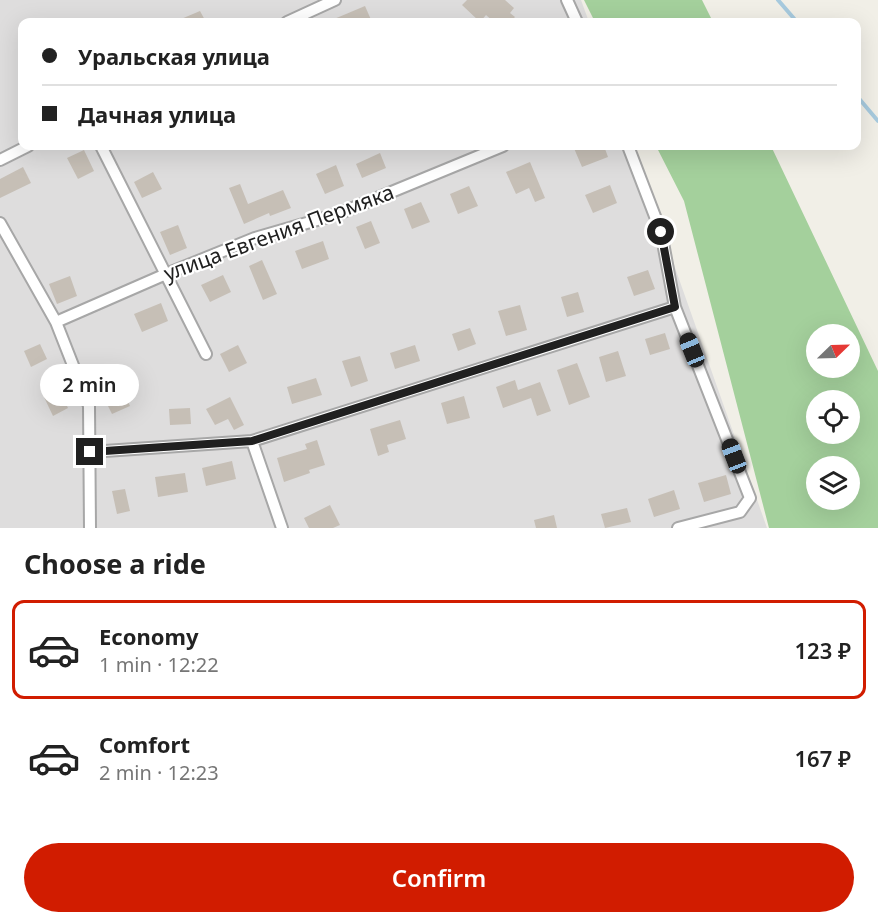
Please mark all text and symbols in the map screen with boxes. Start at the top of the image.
text: Уральская улица [78,41,270,71]
text: Дачная улица [78,99,236,129]
street label: улица Евгения Пермяка [160,177,398,287]
route start [647,218,674,245]
north arrow [806,324,860,378]
map controls [806,324,860,510]
car [677,330,707,370]
callout: 2 min [40,365,140,407]
text: 2 min [62,371,117,398]
button: locate [806,390,860,444]
car [719,436,749,476]
route end [76,438,103,465]
button: layers [806,456,860,510]
text: Choose a ride [24,545,206,582]
text: Economy [99,621,198,651]
icon: car [27,623,81,677]
text: 123 ₽ [794,635,851,665]
text: 1 min · 12:22 [99,651,219,678]
text: Comfort [99,729,190,759]
icon: car [27,731,81,785]
text: 167 ₽ [794,743,851,773]
text: 2 min · 12:23 [99,759,219,786]
button: Confirm [24,843,854,912]

